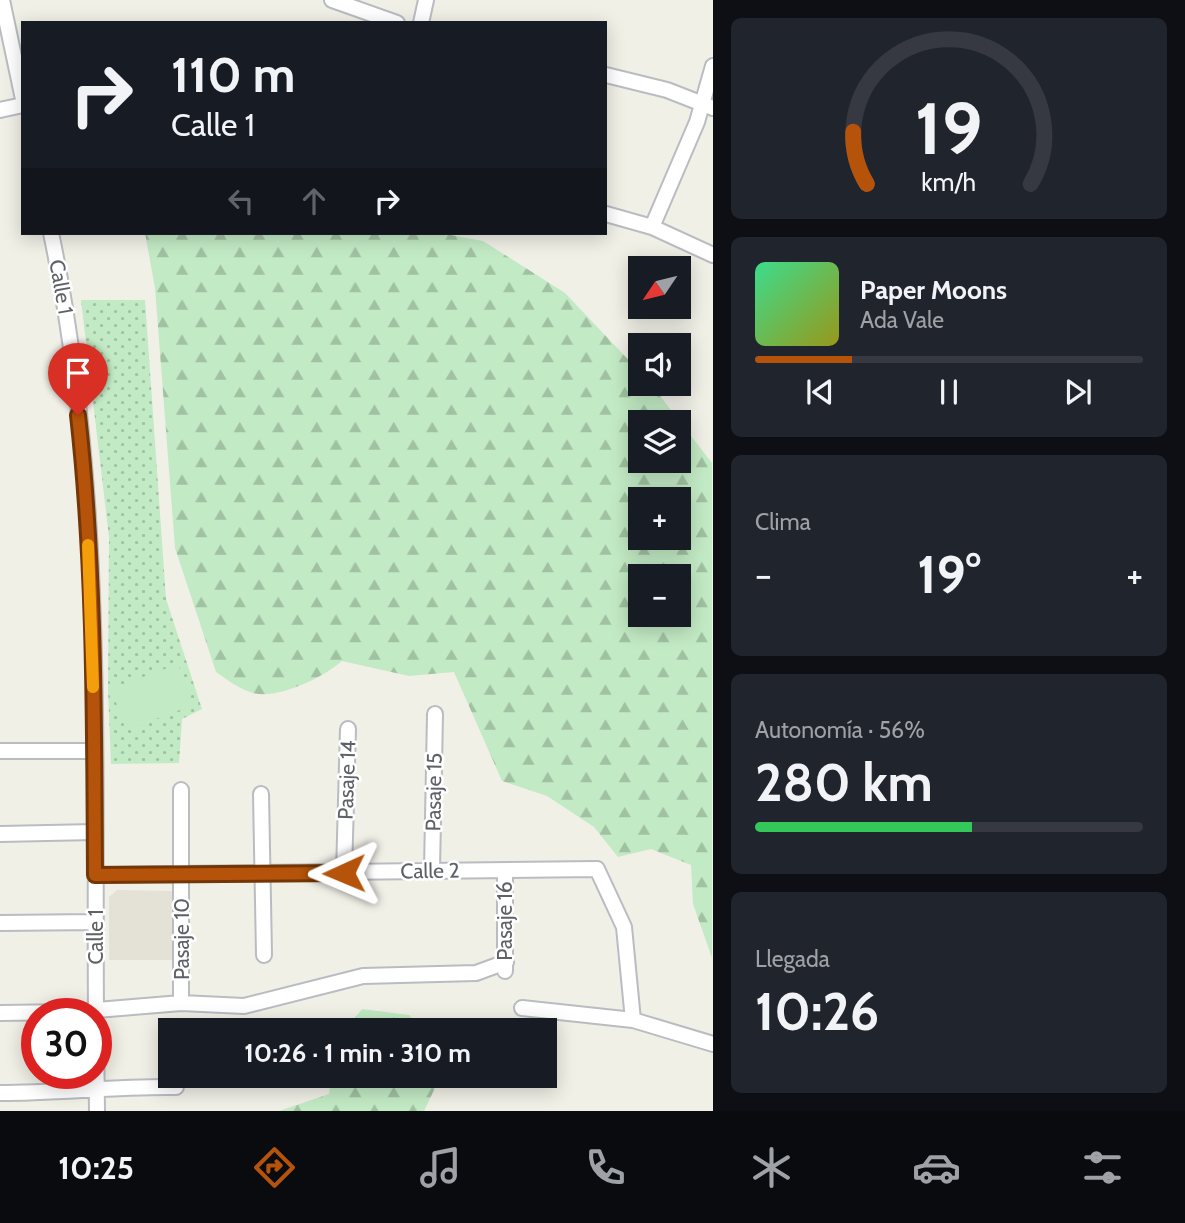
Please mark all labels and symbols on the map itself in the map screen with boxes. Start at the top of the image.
north arrow [628,256,691,318]
street label: Calle 1 [44,258,79,316]
pin [48,343,108,415]
street label: Pasaje 14 [333,740,361,820]
street label: Pasaje 15 [420,752,448,832]
position arrow [307,836,381,910]
street label: Calle 2 [400,857,460,884]
street label: Pasaje 16 [492,881,518,961]
street label: Pasaje 10 [169,898,195,980]
street label: Calle 1 [83,909,108,965]
speed limit sign: 30 [21,998,112,1089]

